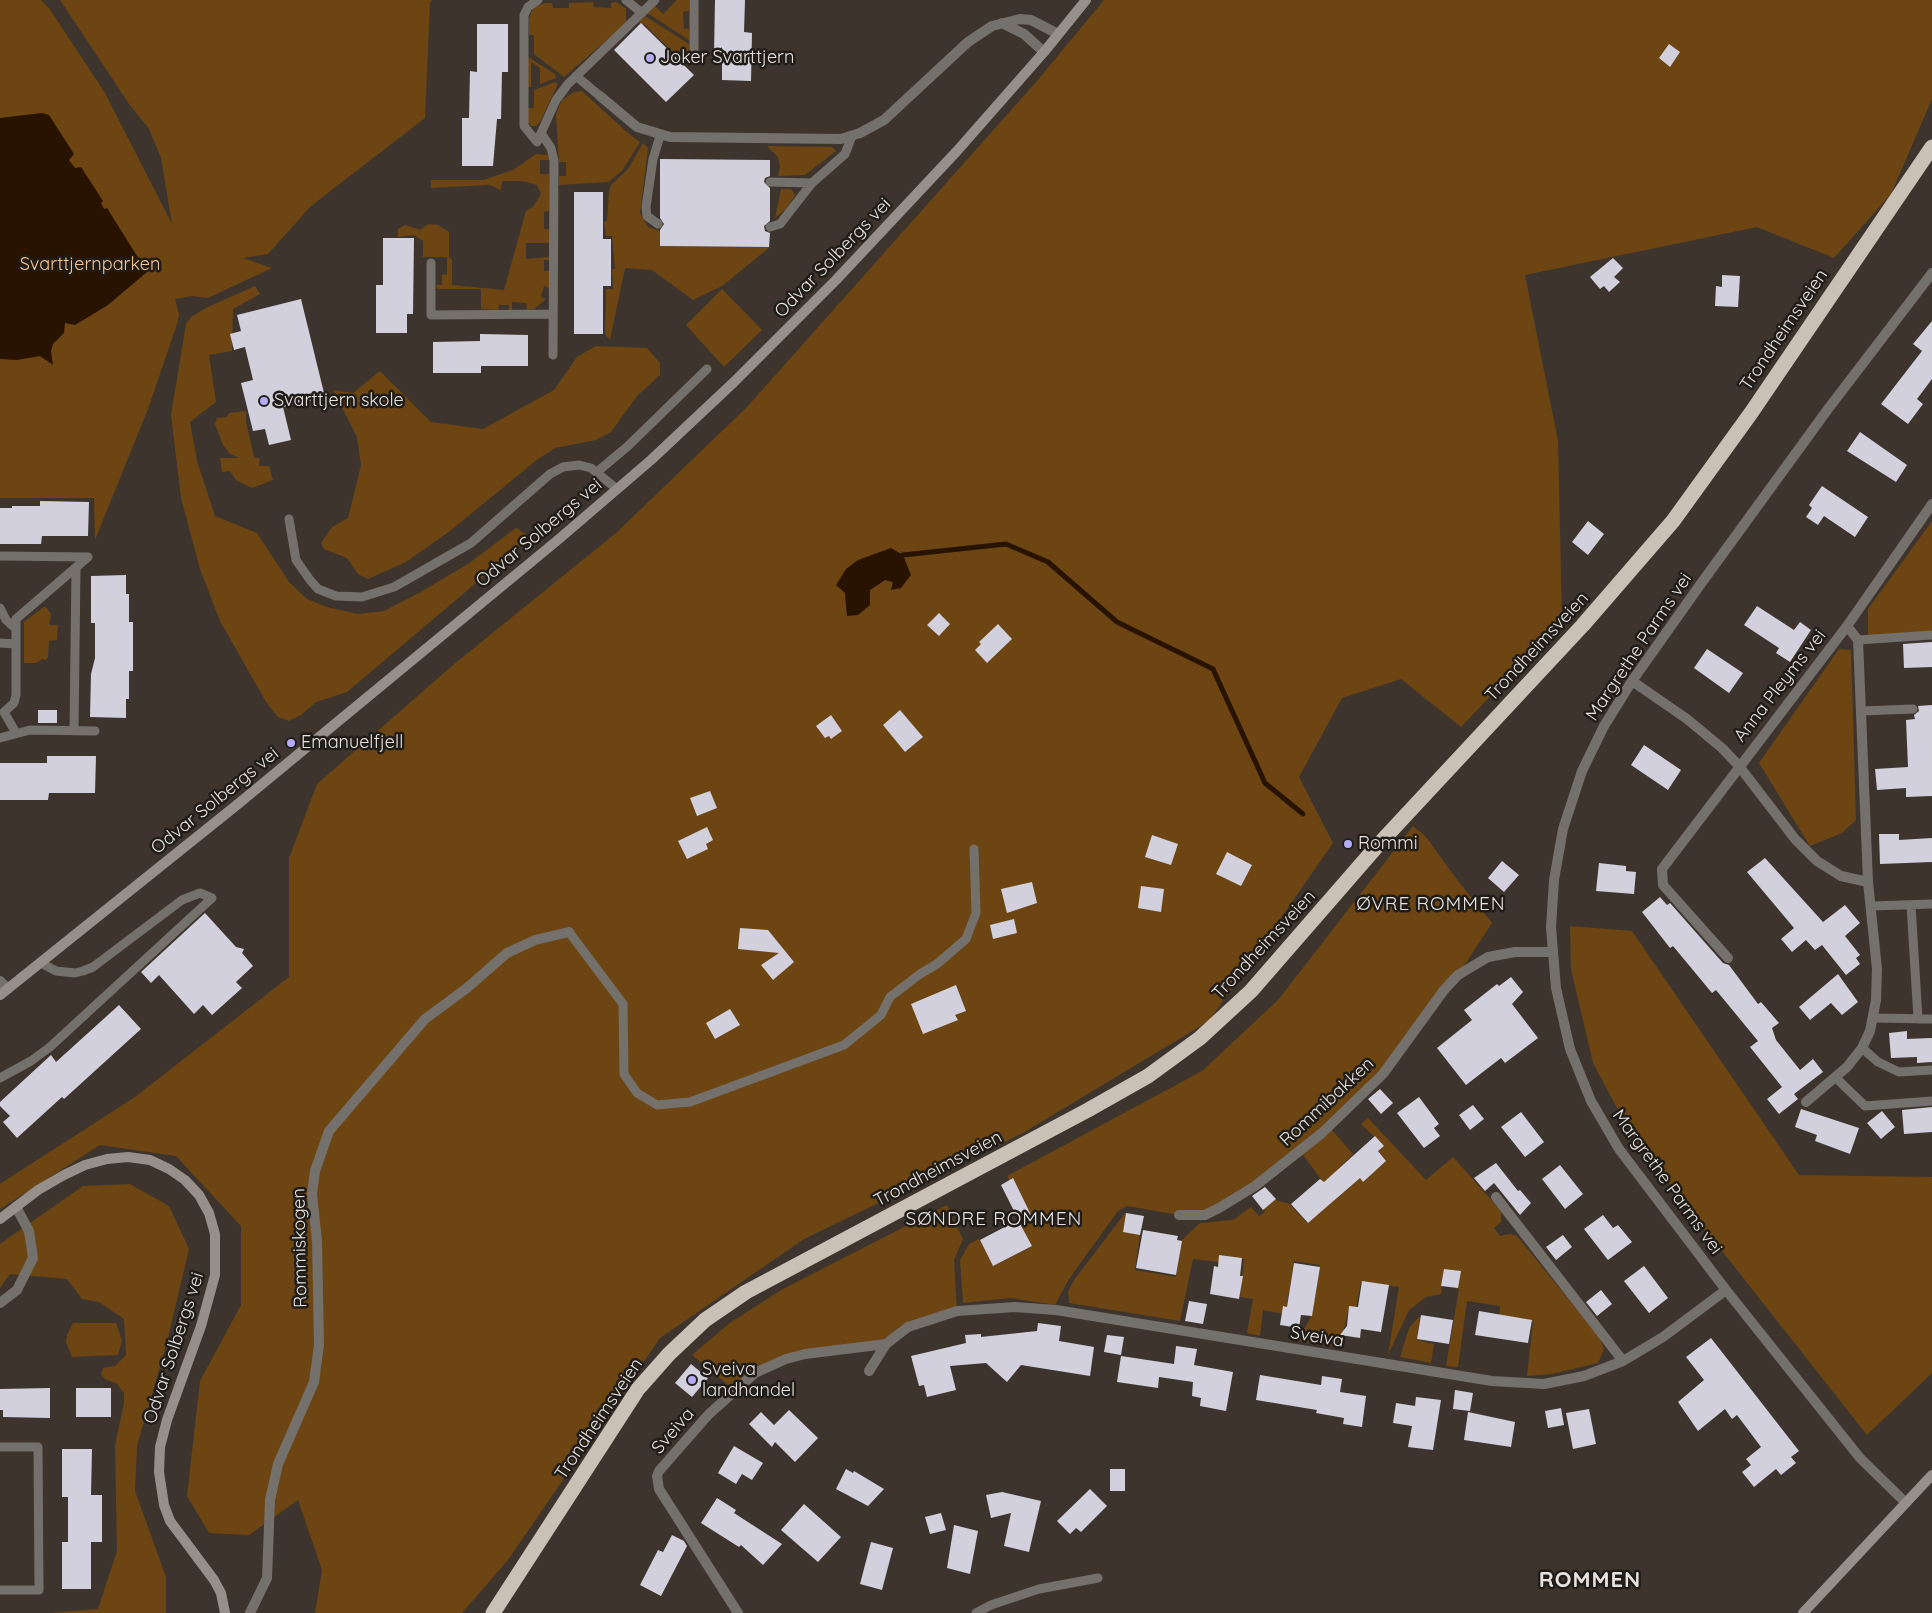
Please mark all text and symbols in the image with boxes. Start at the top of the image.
place label: Joker Svarttjern [660,47,794,69]
marker: Joker Svarttjern [644,52,656,64]
street label: Odvar Solbergs vei [770,194,896,322]
park label: Svarttjernparken [20,254,160,276]
street label: Trondheimsveien [1735,265,1833,395]
place label: Svarttjern skole [274,390,404,412]
marker: Svarttjern skole [258,395,270,407]
street label: Odvar Solbergs vei [472,474,606,592]
street label: Margrethe Parms vei [1582,569,1696,725]
street label: Trondheimsveien [1481,588,1593,706]
street label: Anna Pleyms vei [1729,626,1831,746]
place label: Emanuelfjell [301,732,403,754]
marker: Emanuelfjell [285,737,297,749]
street label: Odvar Solbergs vei [147,743,283,859]
place label: Rommi [1358,833,1418,855]
marker: Rommi [1342,838,1354,850]
street label: Trondheimsveien [1208,886,1320,1004]
district label: ØVRE ROMMEN [1355,893,1507,915]
street label: Rommibakken [1276,1053,1378,1151]
street label: Margrethe Parms vei [1607,1105,1727,1259]
street label: Trondheimsveien [870,1126,1006,1212]
street label: Rommiskogen [288,1188,312,1308]
district label: SØNDRE ROMMEN [904,1208,1084,1230]
street label: Odvar Solbergs vei [139,1270,209,1426]
street label: Sveiva [1289,1322,1345,1352]
street label: Trondheimsveien [550,1354,648,1484]
place label: Sveiva landhandel [702,1359,795,1402]
marker: Sveiva landhandel [686,1374,698,1386]
street label: Sveiva [647,1404,699,1458]
district label: ROMMEN [1538,1567,1642,1593]

